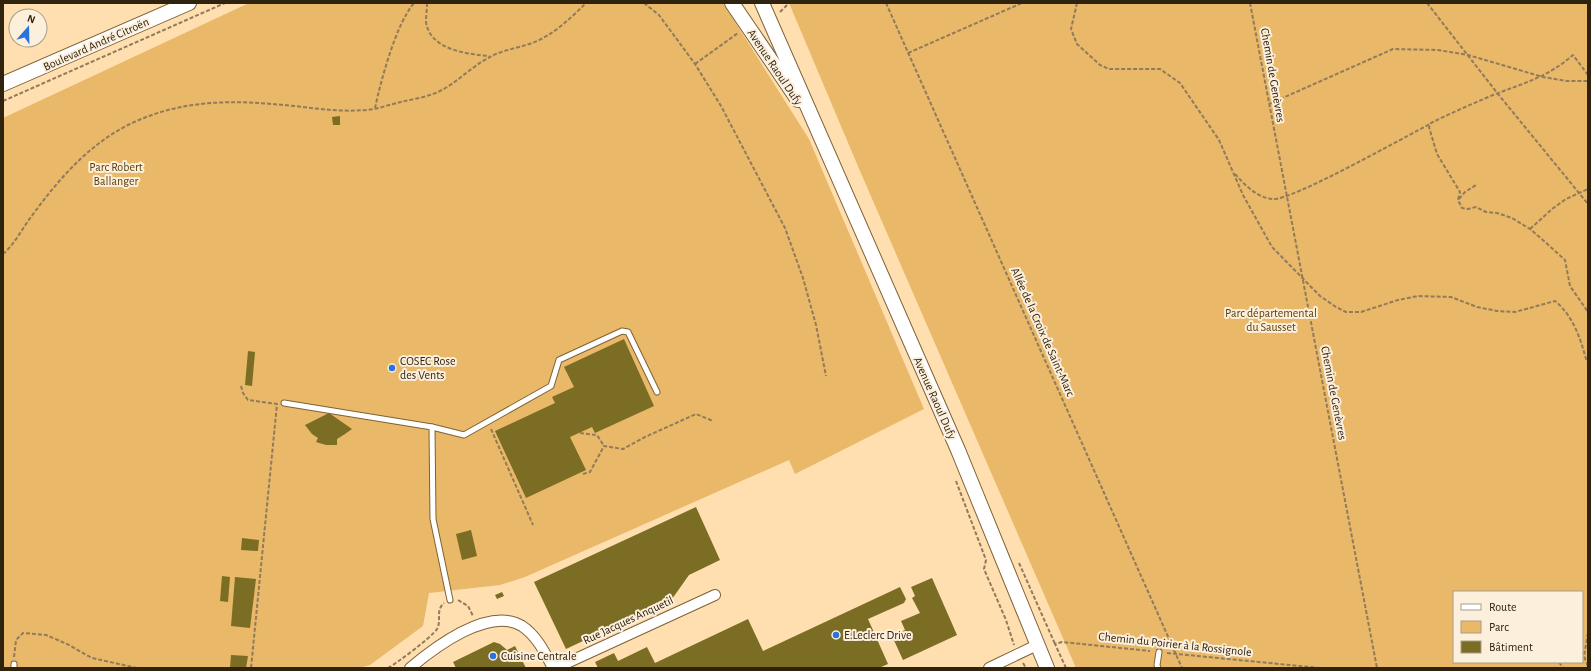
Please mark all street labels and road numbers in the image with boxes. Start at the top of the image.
street label: Boulevard André Citroën [41,15,151,73]
street label: Avenue Raoul Dufy [744,27,805,108]
street label: Chemin de Genèvres [1259,27,1287,123]
street label: Allée de la Croix de Saint-Marc [1009,266,1077,399]
street label: Chemin de Genèvres [1319,345,1349,441]
street label: Avenue Raoul Dufy [911,355,958,441]
street label: Rue Jacques Anquetil [581,594,675,646]
street label: Chemin du Poirier à la Rossignole [1098,630,1252,658]

